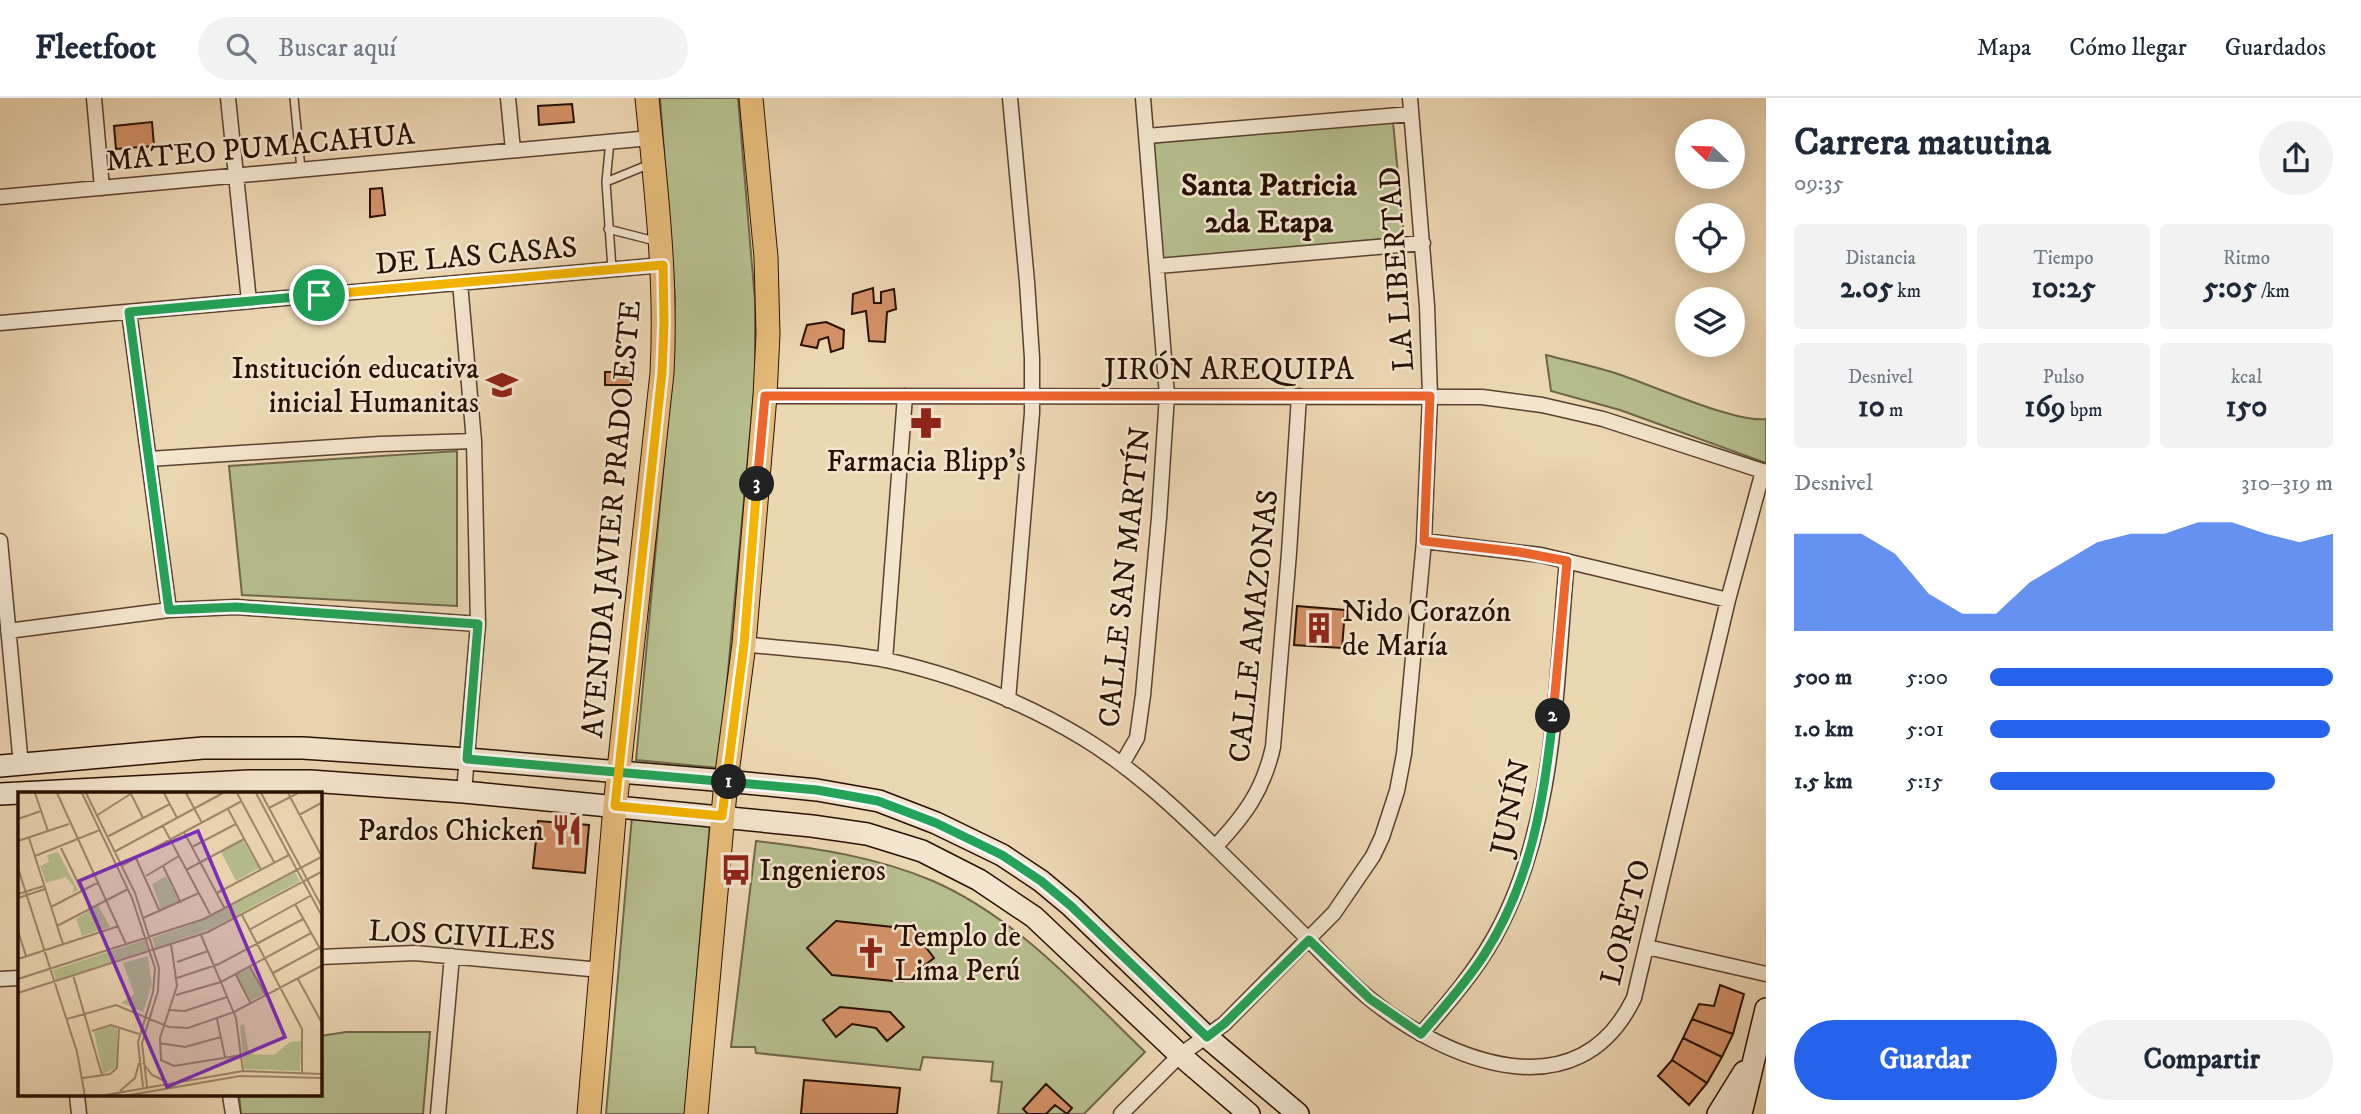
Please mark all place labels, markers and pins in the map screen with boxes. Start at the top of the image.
pin [289,265,349,325]
place label: Institución educativa inicial Humanitas [231,351,479,422]
school or university icon: Institución educativa inicial Humanitas [485,368,519,402]
pharmacy icon: Farmacia Blipp's [909,406,943,440]
place label: Farmacia Blipp's [826,444,1026,481]
pin: 3 [740,466,774,502]
place label: Nido Corazón de María [1342,594,1512,665]
building icon: Nido Corazón de María [1302,611,1336,645]
pin: 2 [1536,698,1570,734]
pin: 1 [712,764,746,800]
place label: Pardos Chicken [358,813,544,850]
restaurant icon: Pardos Chicken [550,813,584,847]
bus stop icon: Ingenieros [719,853,753,887]
place label: Ingenieros [759,853,886,890]
place label: Templo de Lima Perú [894,919,1021,990]
church icon: Templo de Lima Perú [854,936,888,970]

